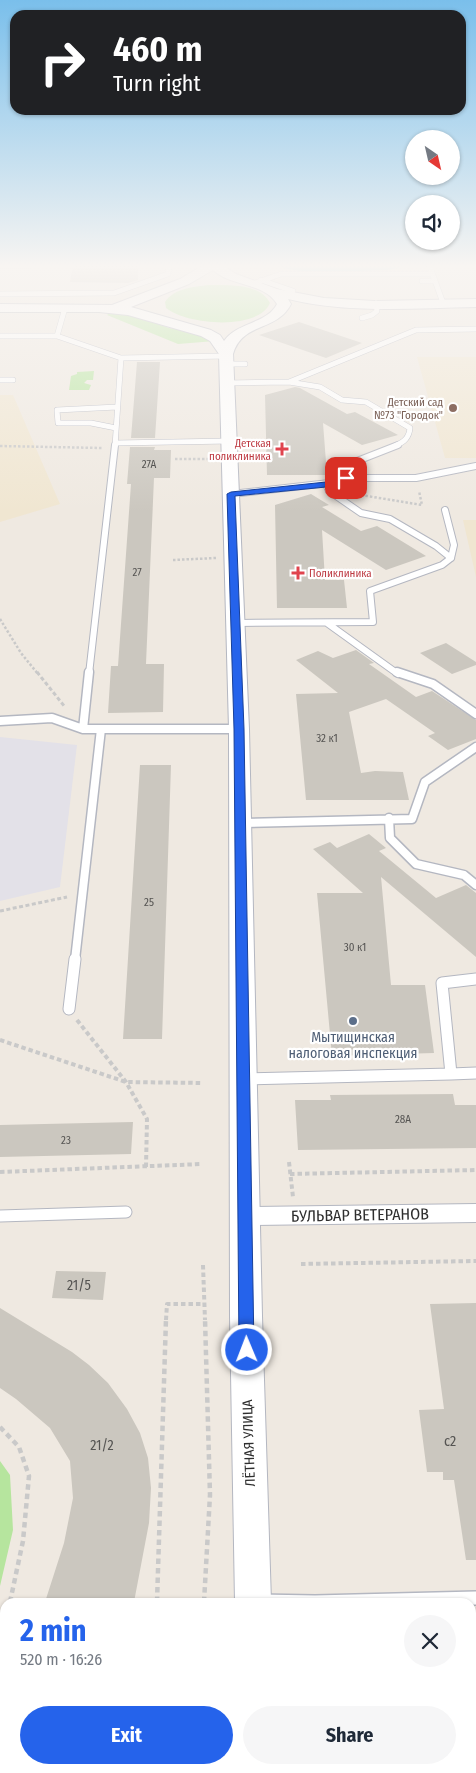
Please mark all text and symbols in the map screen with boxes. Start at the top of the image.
text: 460 m [113,28,202,70]
icon: right [30,30,95,95]
text: Turn right [113,70,201,97]
north arrow [405,130,460,185]
map controls [405,130,460,250]
button: sound [405,195,460,250]
place label: Детский сад №73 "Городок" [374,396,443,422]
marker: Детский сад №73 "Городок" [447,402,459,414]
place label: Детская поликлиника [209,437,271,463]
marker: Детская поликлиника [275,442,289,456]
pin [325,457,367,499]
house number: 27А [142,458,157,471]
icon: arrive [332,464,360,492]
house number: 27 [132,566,142,579]
marker: Поликлиника [291,566,305,580]
place label: Поликлиника [309,567,372,580]
house number: 32 к1 [316,732,338,745]
house number: 25 [144,896,154,909]
house number: 30 к1 [344,941,366,954]
marker: Мытищинская налоговая инспекция [347,1015,359,1027]
place label: Мытищинская налоговая инспекция [288,1029,418,1062]
house number: 28А [395,1113,411,1126]
house number: 23 [61,1134,71,1147]
street label: БУЛЬВАР ВЕТЕРАНОВ [291,1204,429,1226]
house number: 21/5 [67,1277,91,1294]
position arrow [220,1323,272,1375]
street label: ЛЁТНАЯ УЛИЦА [239,1399,259,1487]
house number: с2 [444,1433,456,1450]
house number: 21/2 [90,1437,114,1454]
text: 2 min [20,1613,87,1649]
button: close [404,1615,456,1667]
text: 520 m · 16:26 [20,1650,102,1669]
button: Exit [20,1706,233,1764]
button: Share [243,1706,456,1764]

